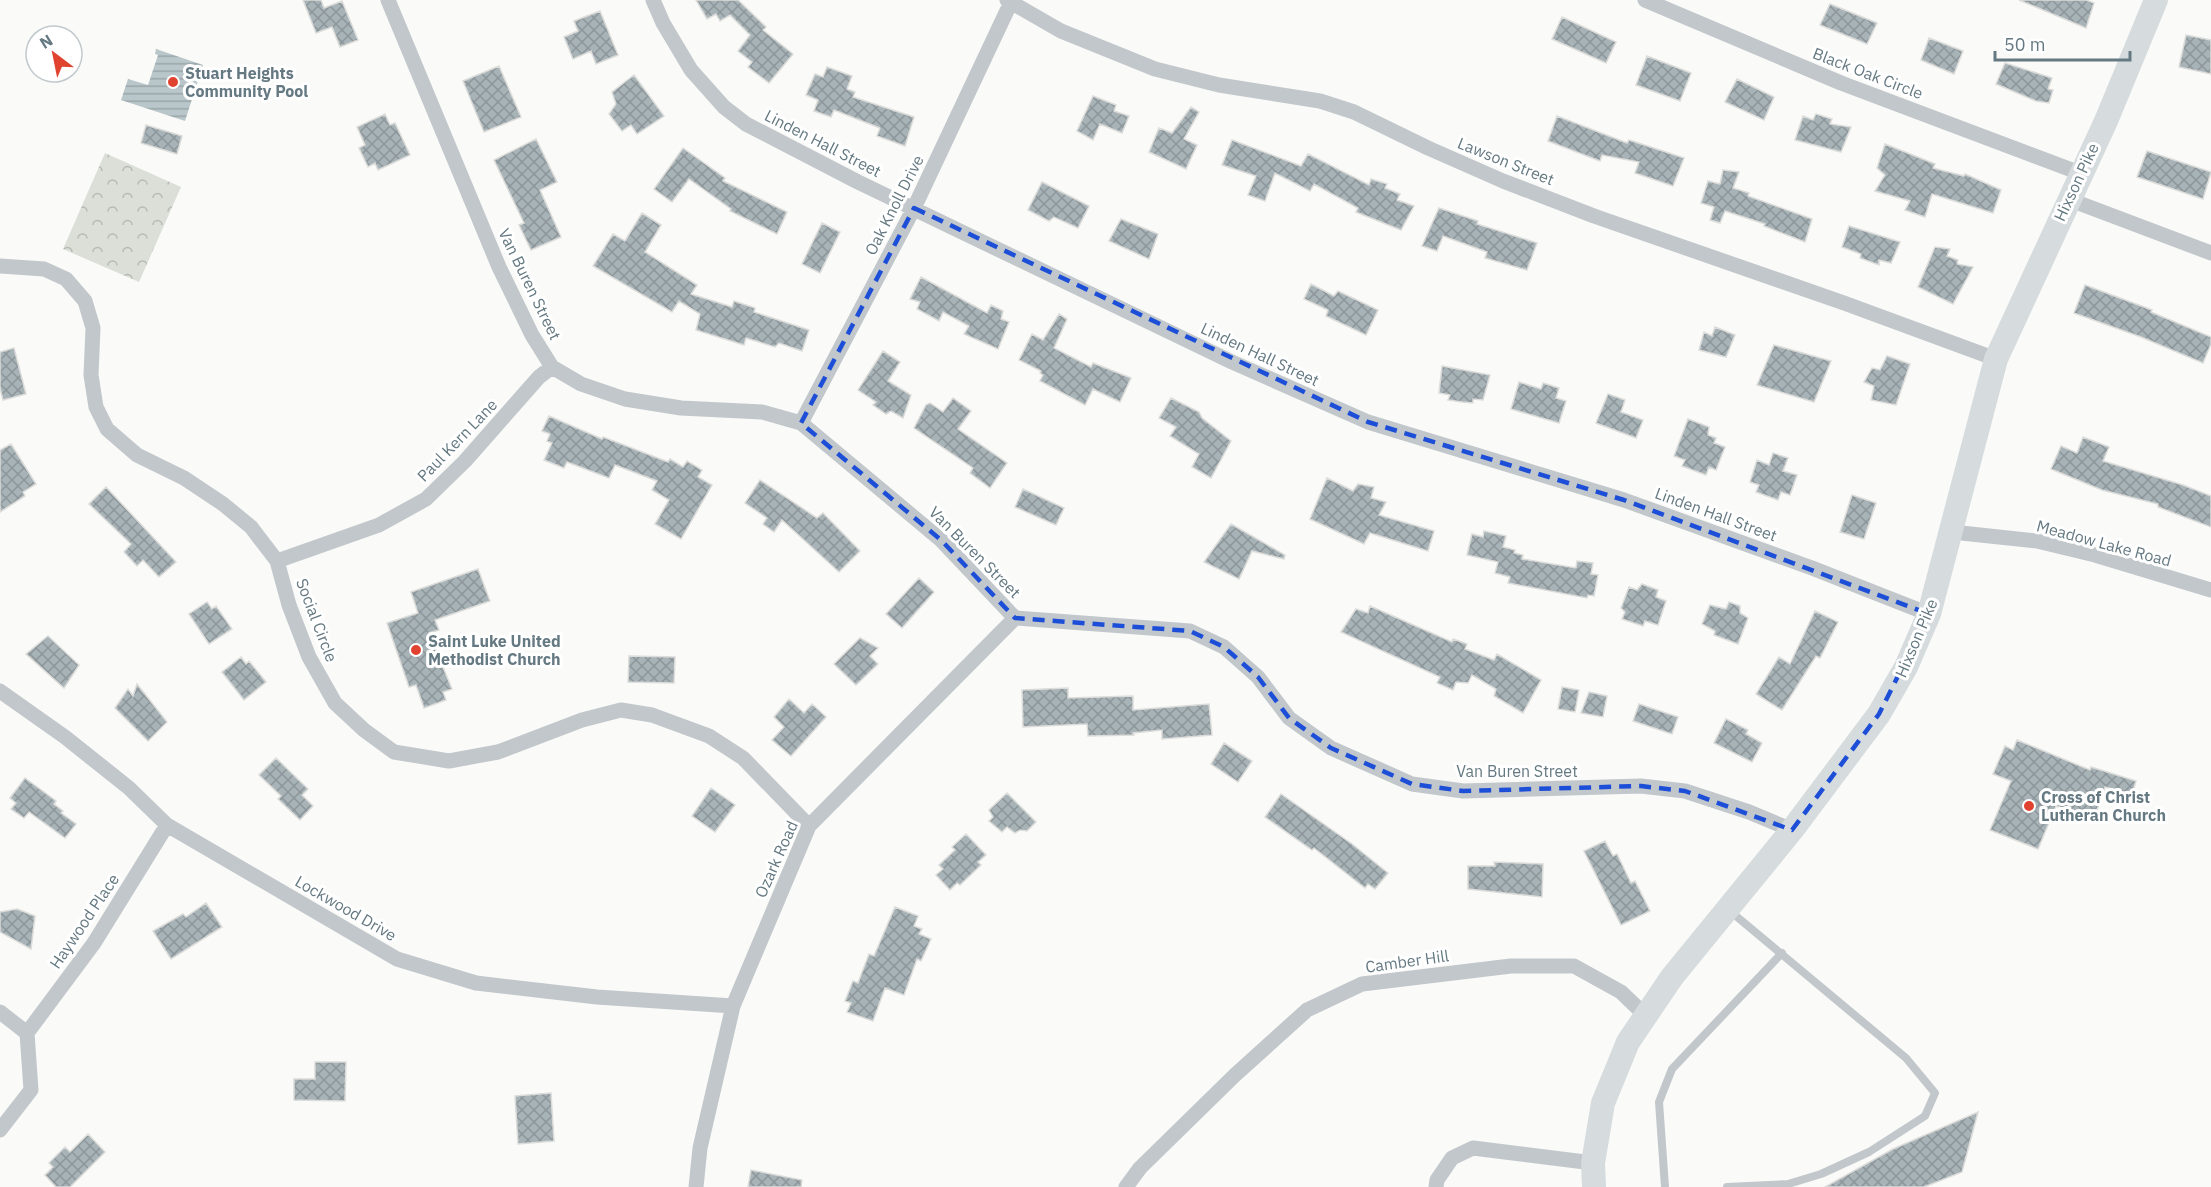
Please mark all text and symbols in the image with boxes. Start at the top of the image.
north arrow [24,24,84,84]
scale bar [1995,24,2130,62]
text: N [36,30,56,53]
text: 50 m [2004,33,2046,56]
street label: Black Oak Circle [1810,43,1926,103]
place label: Stuart Heights Community Pool [185,63,308,101]
marker: Stuart Heights Community Pool [166,75,180,89]
street label: Linden Hall Street [761,105,885,181]
street label: Lawson Street [1455,133,1557,189]
street label: Hixson Pike [2049,140,2103,224]
street label: Oak Knoll Drive [860,151,928,258]
street label: Van Buren Street [494,225,566,343]
street label: Linden Hall Street [1198,318,1322,390]
street label: Paul Kern Lane [413,394,501,485]
street label: Linden Hall Street [1652,483,1780,545]
street label: Van Buren Street [925,502,1025,602]
street label: Meadow Lake Road [2034,515,2174,571]
street label: Social Circle [292,575,342,665]
street label: Hixson Pike [1890,595,1942,680]
place label: Saint Luke United Methodist Church [428,631,561,669]
marker: Saint Luke United Methodist Church [409,643,423,657]
street label: Van Buren Street [1456,761,1578,781]
place label: Cross of Christ Lutheran Church [2041,787,2166,825]
marker: Cross of Christ Lutheran Church [2022,799,2036,813]
street label: Ozark Road [750,817,802,901]
street label: Haywood Place [45,870,123,972]
street label: Lockwood Drive [292,871,400,945]
street label: Camber Hill [1364,945,1450,977]

